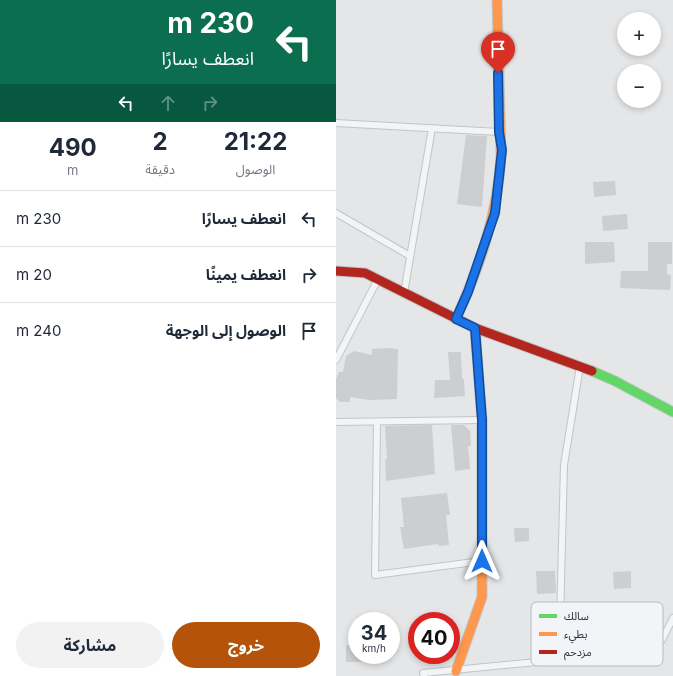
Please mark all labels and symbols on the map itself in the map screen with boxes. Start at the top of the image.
pin [481,32,515,73]
position arrow [461,540,503,582]
legend [531,602,663,666]
text: سالك [564,609,589,623]
speed limit sign: 40 [408,612,460,664]
text: بطيء [564,627,587,644]
text: مزدحم [564,645,592,661]

